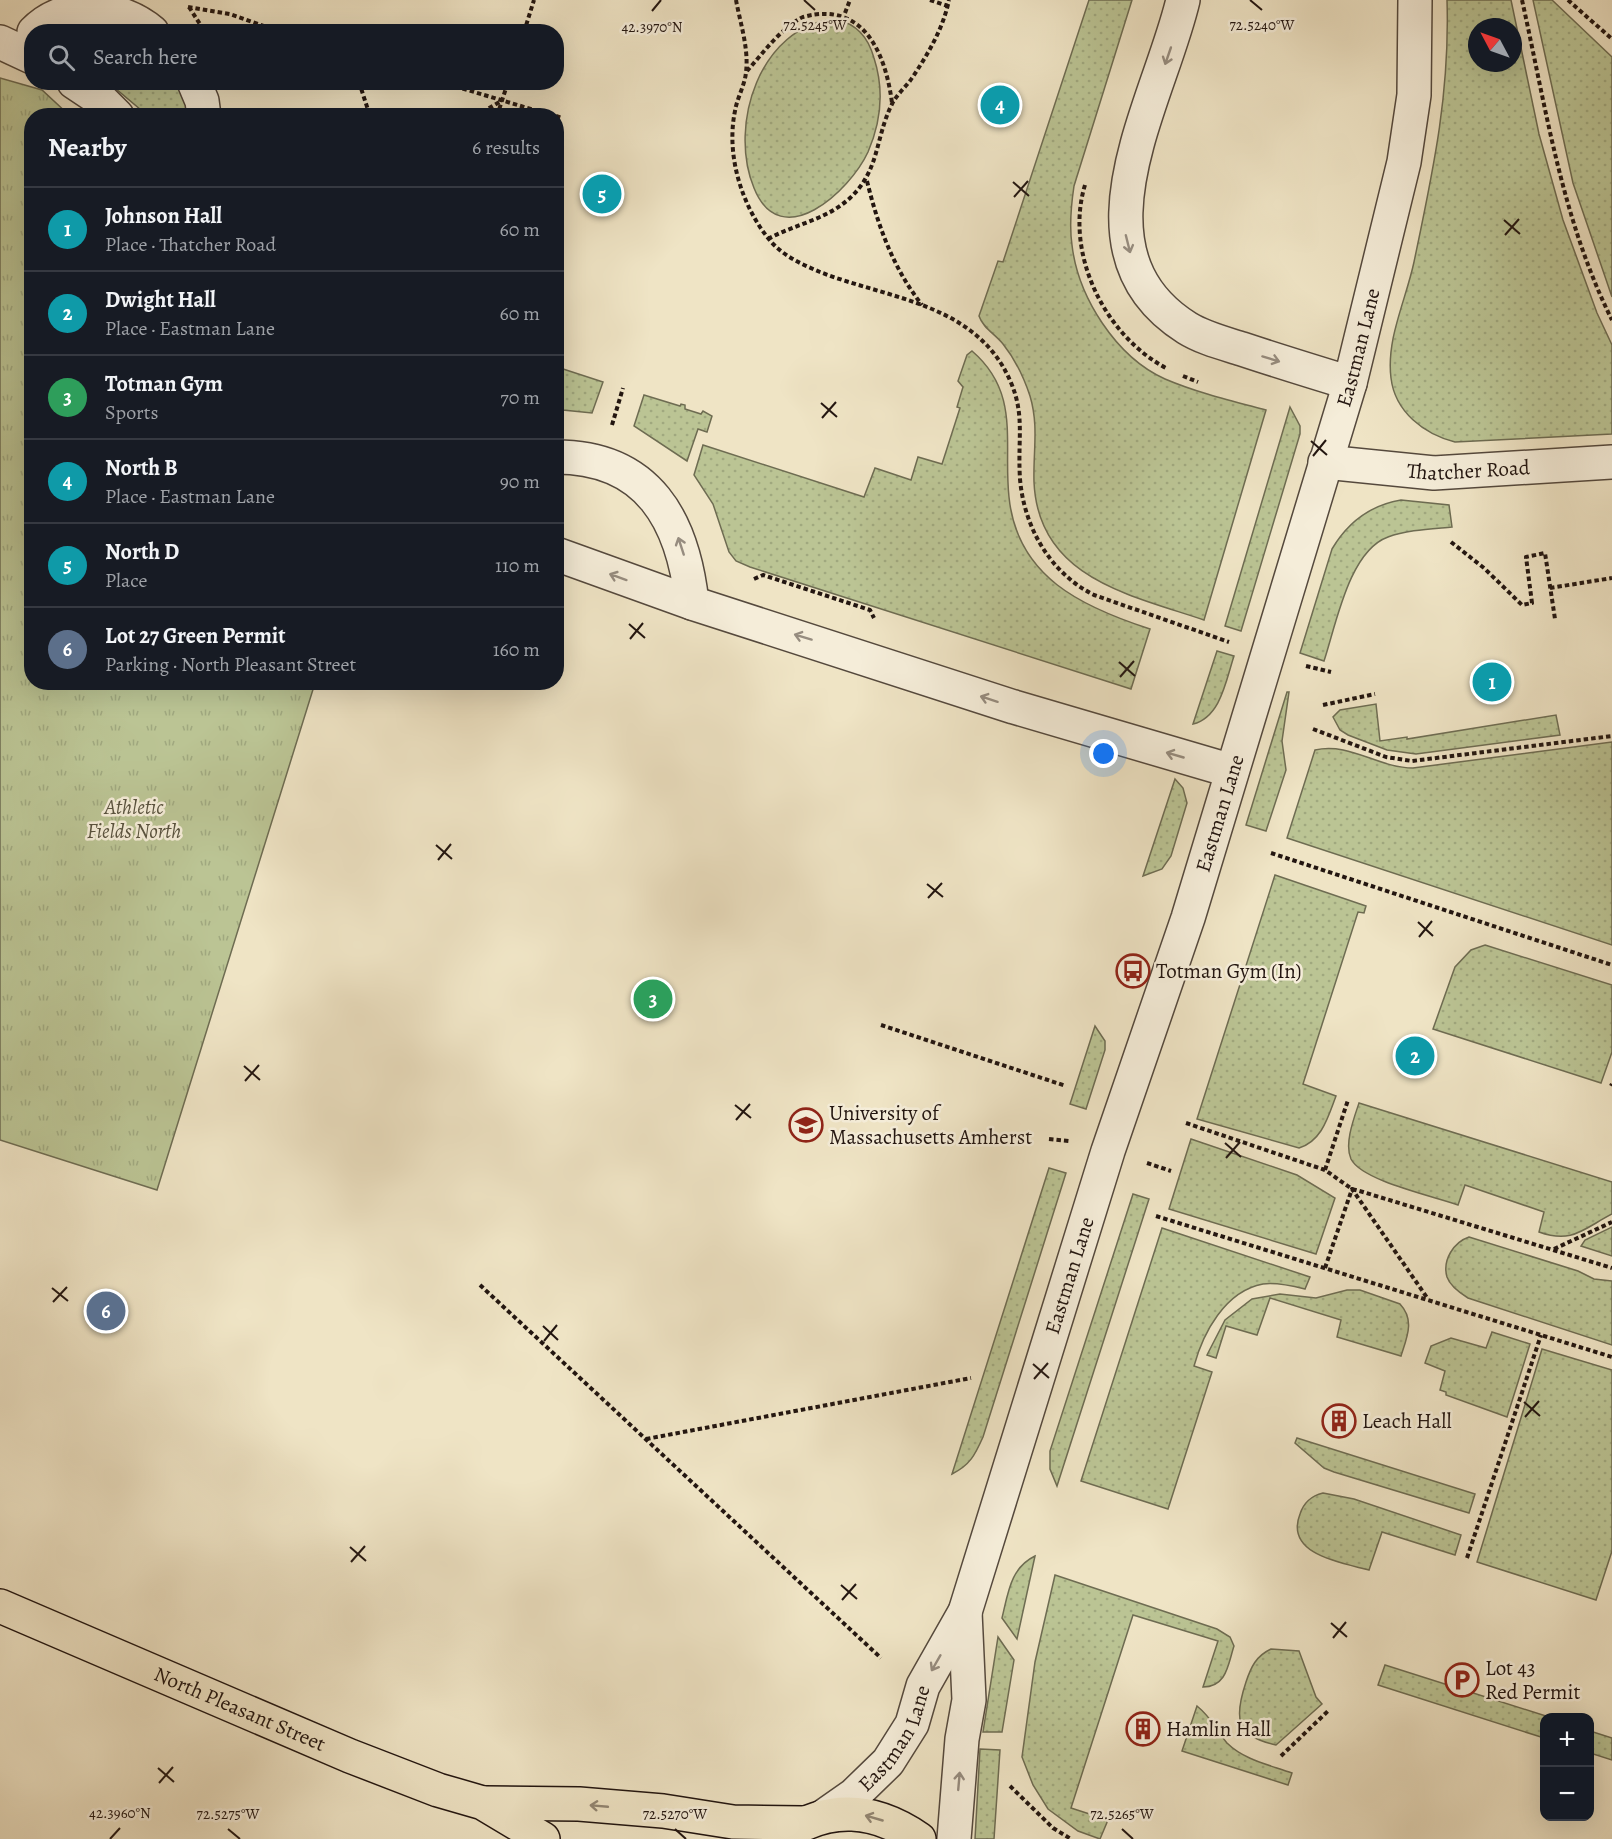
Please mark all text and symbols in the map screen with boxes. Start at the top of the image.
text: 72.5245°W [783,15,847,35]
text: 72.5240°W [1230,15,1294,35]
text: 42.3970°N [621,17,683,37]
north arrow [1468,18,1522,72]
search box [24,24,564,90]
icon: search [45,41,78,74]
text: Search here [93,42,198,72]
one-way arrow [1161,46,1172,65]
pin: 4 [980,82,1020,128]
text: Nearby [48,130,127,165]
text: 6 results [472,134,540,161]
pin: 5 [582,172,622,216]
text: Johnson Hall [105,201,222,231]
text: 1 [64,216,71,243]
text: 60 m [500,216,540,243]
text: Place · Thatcher Road [105,231,276,258]
one-way arrow [1122,234,1134,253]
text: Dwight Hall [105,285,216,315]
street label: Eastman Lane [1330,285,1387,410]
text: 2 [63,300,72,327]
text: 60 m [500,300,540,327]
text: Place · Eastman Lane [105,315,275,342]
one-way arrow [1261,354,1280,365]
text: Totman Gym [105,369,223,399]
text: 3 [63,384,72,411]
text: 70 m [500,384,540,411]
text: Sports [105,399,158,426]
text: North B [105,453,178,483]
street label: Thatcher Road [1406,453,1531,487]
text: 4 [63,468,72,495]
text: 90 m [500,468,540,495]
text: Place · Eastman Lane [105,483,275,510]
text: North D [105,537,179,567]
one-way arrow [675,537,686,556]
text: 5 [63,552,72,579]
text: 110 m [495,552,540,579]
text: Place [105,567,147,594]
one-way arrow [609,570,628,581]
text: Lot 27 Green Permit [105,621,286,651]
one-way arrow [794,631,813,642]
text: 6 [63,636,72,663]
text: 160 m [493,636,540,663]
text: Parking · North Pleasant Street [105,651,356,678]
pin: 1 [1472,660,1512,704]
one-way arrow [980,693,999,704]
your location [1089,739,1118,768]
one-way arrow [1166,749,1185,761]
street label: Eastman Lane [1189,751,1251,876]
park label: Athletic Fields North [87,793,181,845]
bus stop icon: Totman Gym (In) [1115,953,1151,989]
place label: Totman Gym (In) [1156,957,1302,985]
pin: 3 [634,976,672,1022]
pin: 2 [1396,1034,1434,1078]
place label: University of Massachusetts Amherst [829,1099,1032,1151]
school or university icon: University of Massachusetts Amherst [788,1107,824,1143]
street label: Eastman Lane [1038,1213,1101,1338]
pin: 6 [86,1288,126,1334]
building icon: Leach Hall [1321,1403,1357,1439]
place label: Leach Hall [1362,1407,1452,1435]
one-way arrow [929,1654,941,1671]
place label: Lot 43 Red Permit [1485,1654,1581,1706]
street label: North Pleasant Street [150,1660,330,1758]
parking icon: Lot 43 Red Permit [1444,1662,1480,1698]
street label: Eastman Lane [852,1682,937,1798]
building icon: Hamlin Hall [1125,1711,1161,1747]
map controls [1540,1713,1594,1821]
button: + [1540,1713,1594,1767]
place label: Hamlin Hall [1166,1715,1271,1743]
button: − [1540,1767,1594,1821]
one-way arrow [954,1771,965,1791]
one-way arrow [589,1800,609,1811]
text: 42.3960°N [89,1803,151,1823]
text: 72.5275°W [197,1804,259,1824]
text: 72.5270°W [643,1804,707,1824]
text: 72.5265°W [1090,1804,1154,1824]
one-way arrow [865,1811,884,1823]

